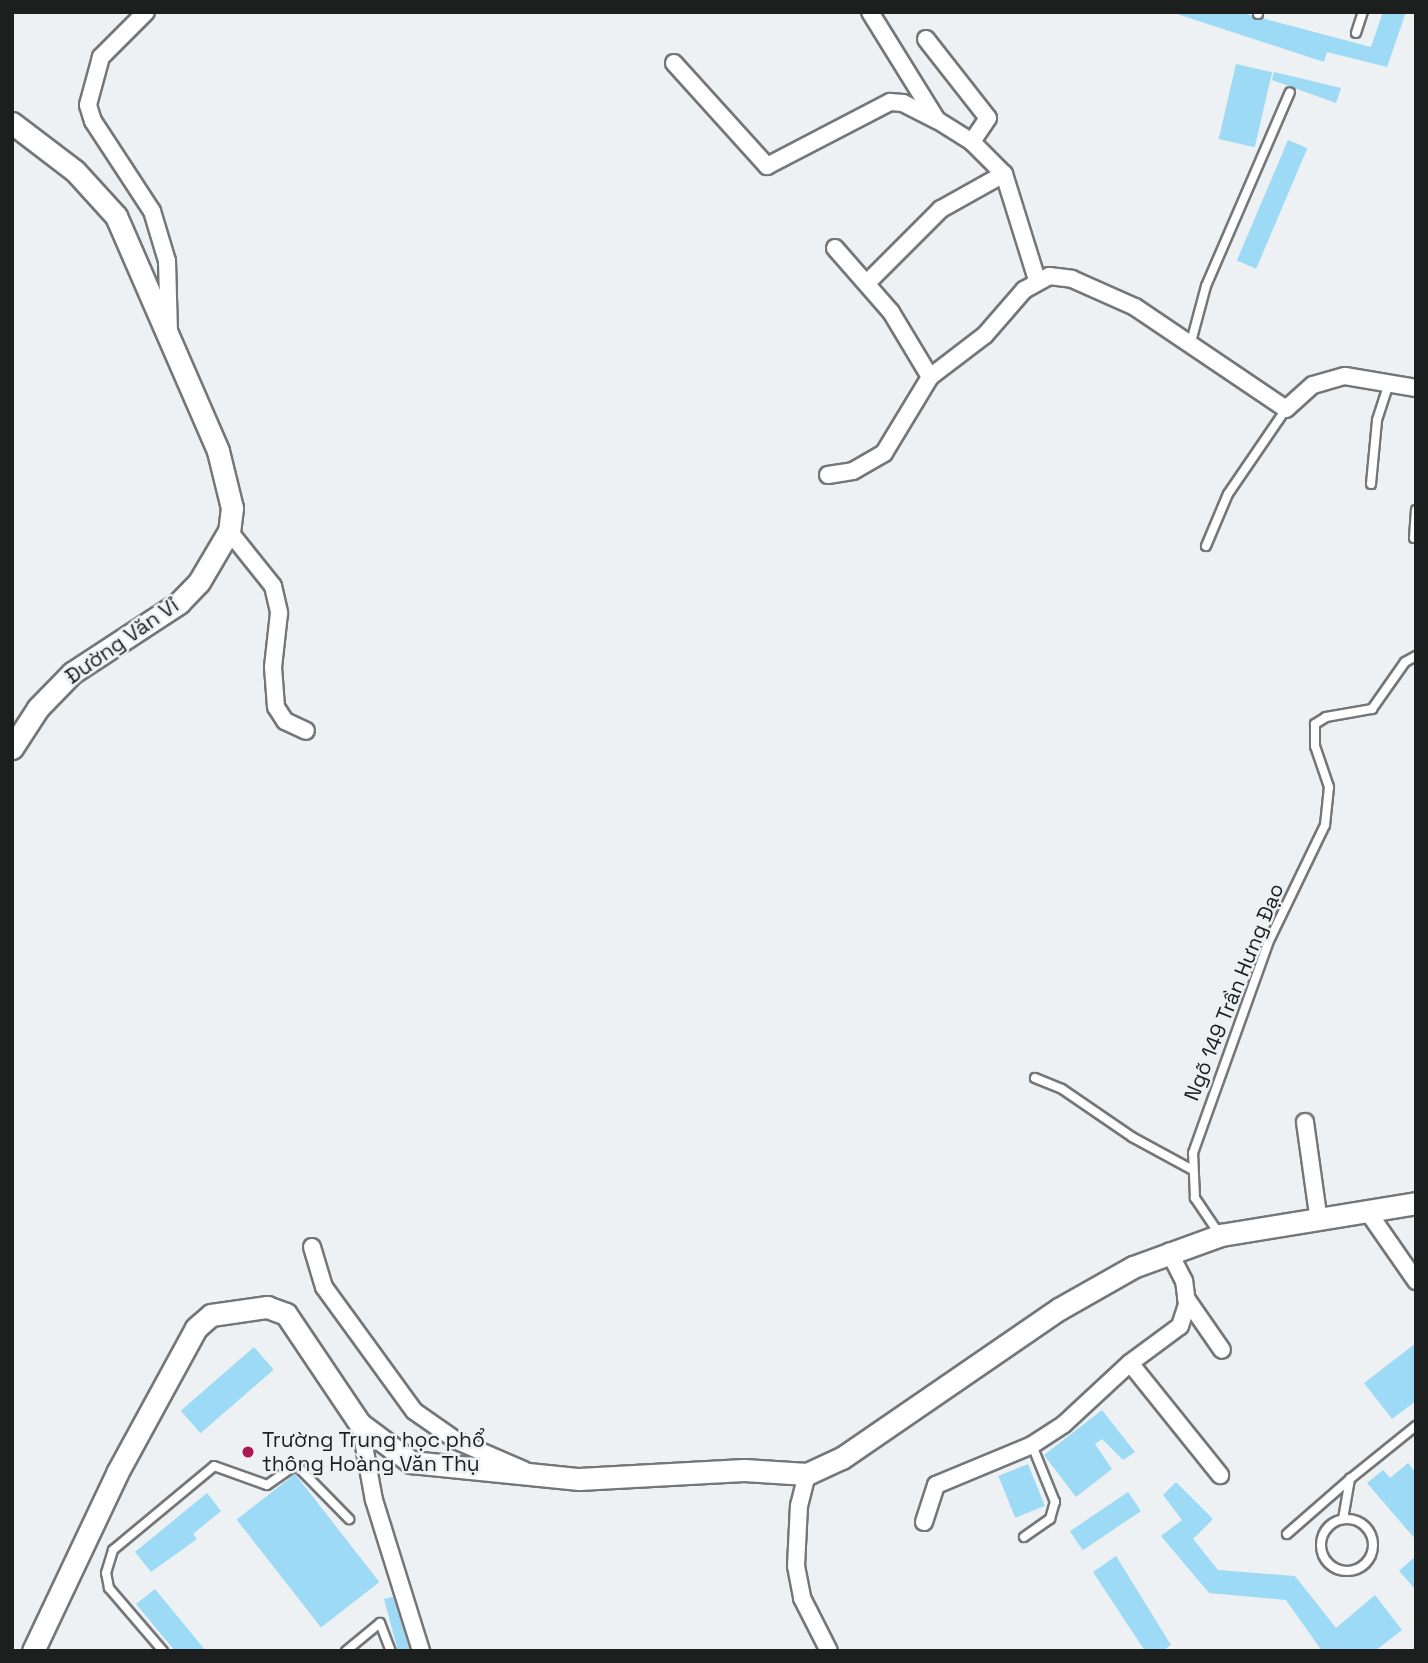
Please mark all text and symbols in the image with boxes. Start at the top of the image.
street label: Đường Văn Vỉ [60,593,184,689]
street label: Ngõ 149 Trần Hưng Đạo [1179,879,1289,1105]
place label: Trường Trung học phổ thông Hoàng Văn Thụ [262,1427,485,1477]
marker: Trường Trung học phổ thông Hoàng Văn Thụ [240,1444,256,1460]

